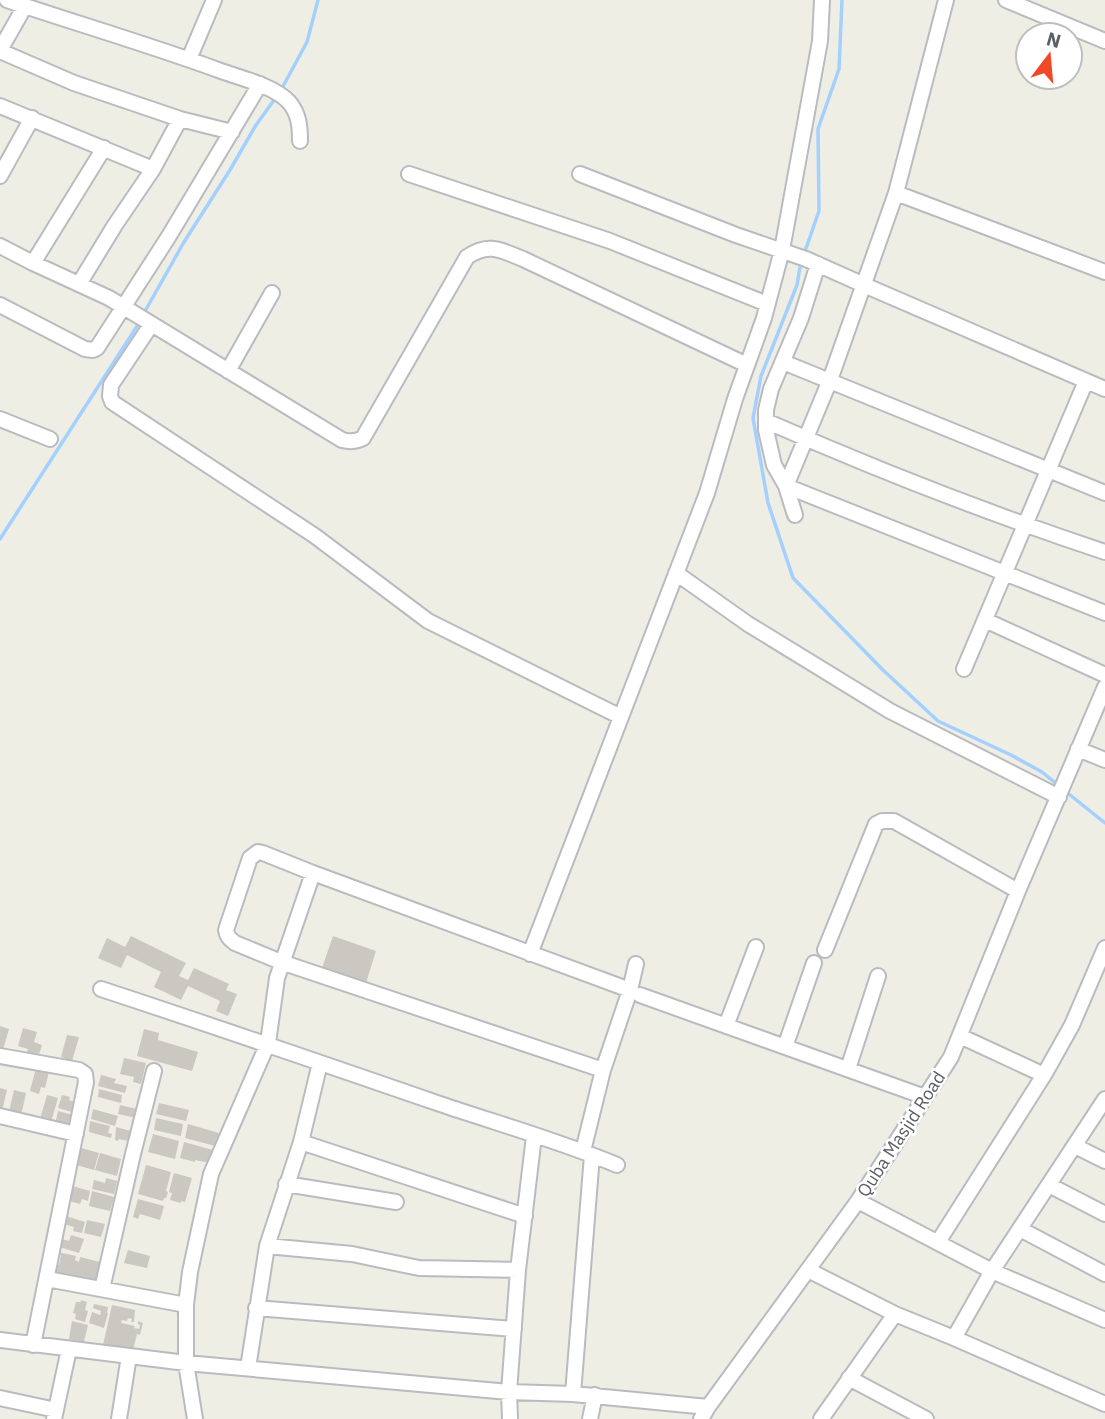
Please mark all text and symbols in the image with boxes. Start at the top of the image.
north arrow [1014,21,1084,91]
text: N [1044,26,1064,53]
street label: Quba Masjid Road [852,1067,950,1201]

